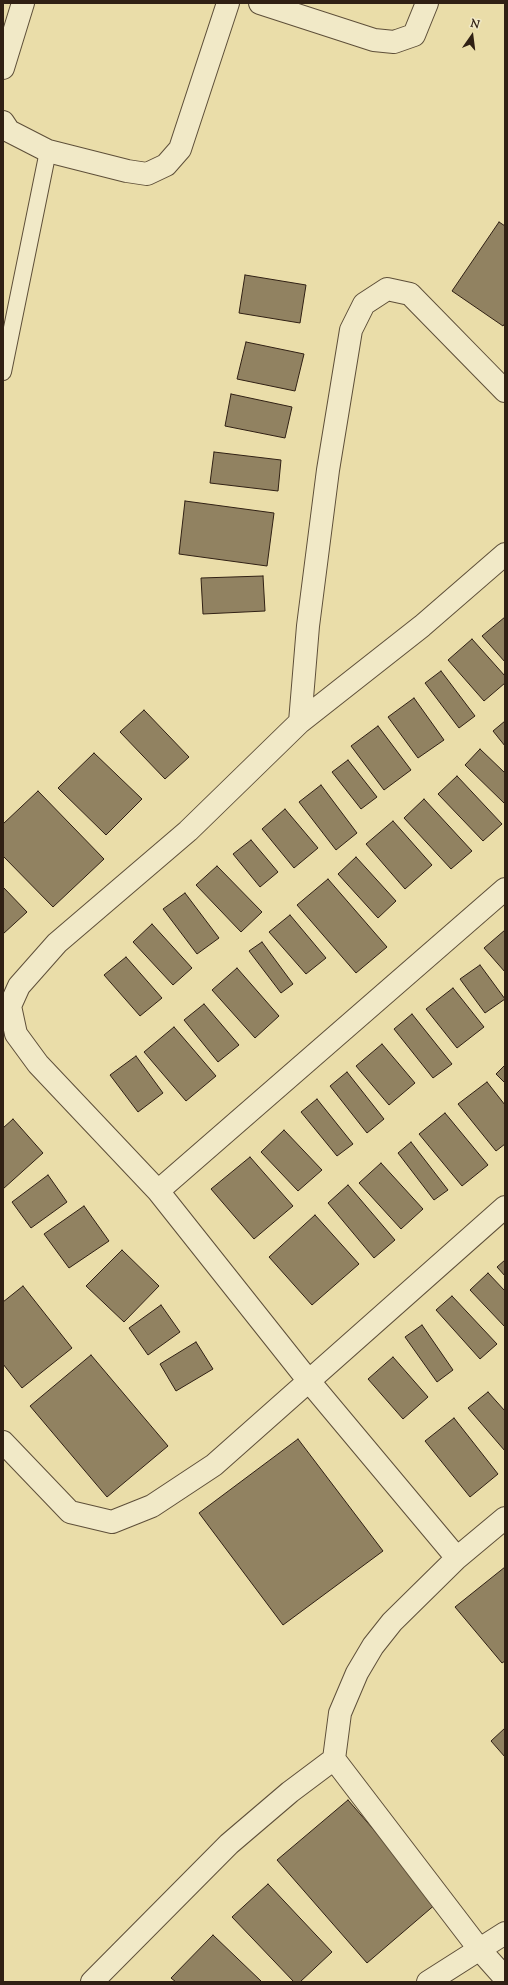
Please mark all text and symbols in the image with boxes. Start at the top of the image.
north arrow [452,16,492,56]
text: N [469,16,481,33]

